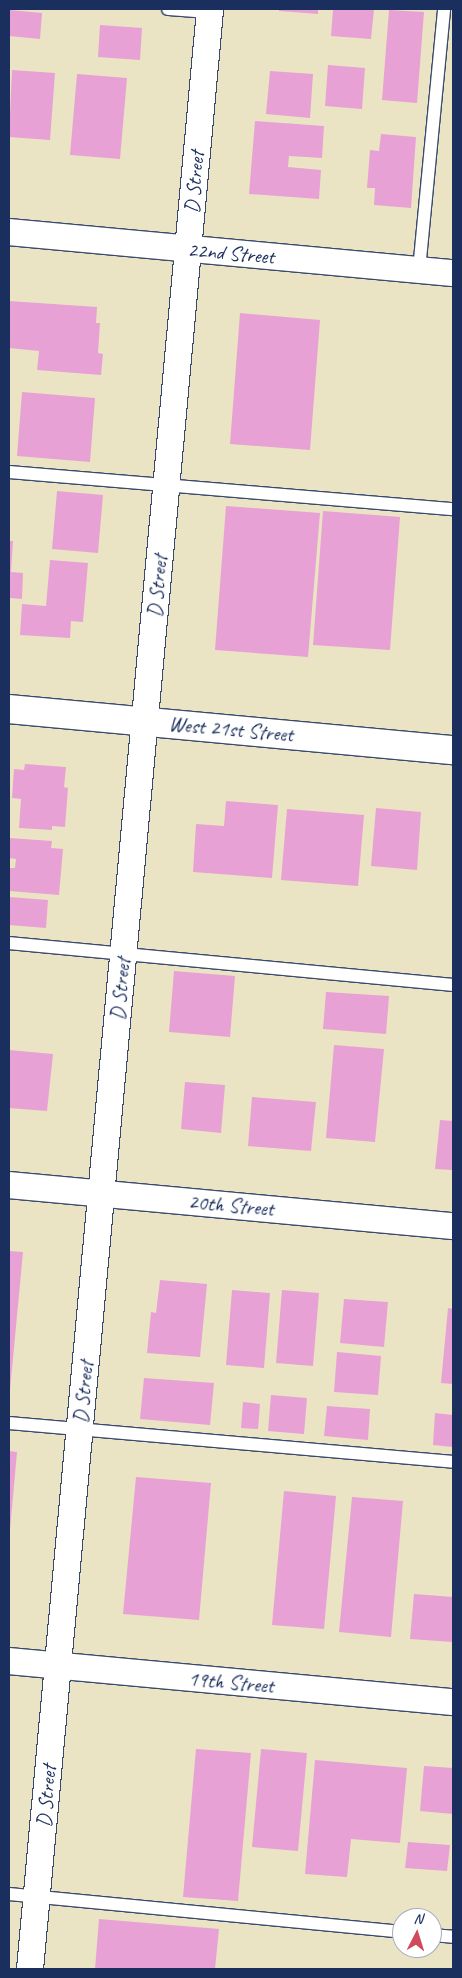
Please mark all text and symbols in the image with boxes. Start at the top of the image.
street label: D Street [179,150,209,214]
street label: 22nd Street [186,237,276,269]
street label: D Street [142,554,172,618]
street label: West 21st Street [168,711,294,747]
street label: D Street [105,957,135,1021]
street label: 20th Street [187,1189,275,1221]
street label: D Street [68,1360,98,1424]
street label: 19th Street [187,1666,275,1698]
street label: D Street [31,1764,61,1828]
north arrow [392,1908,442,1958]
text: N [413,1910,423,1927]

